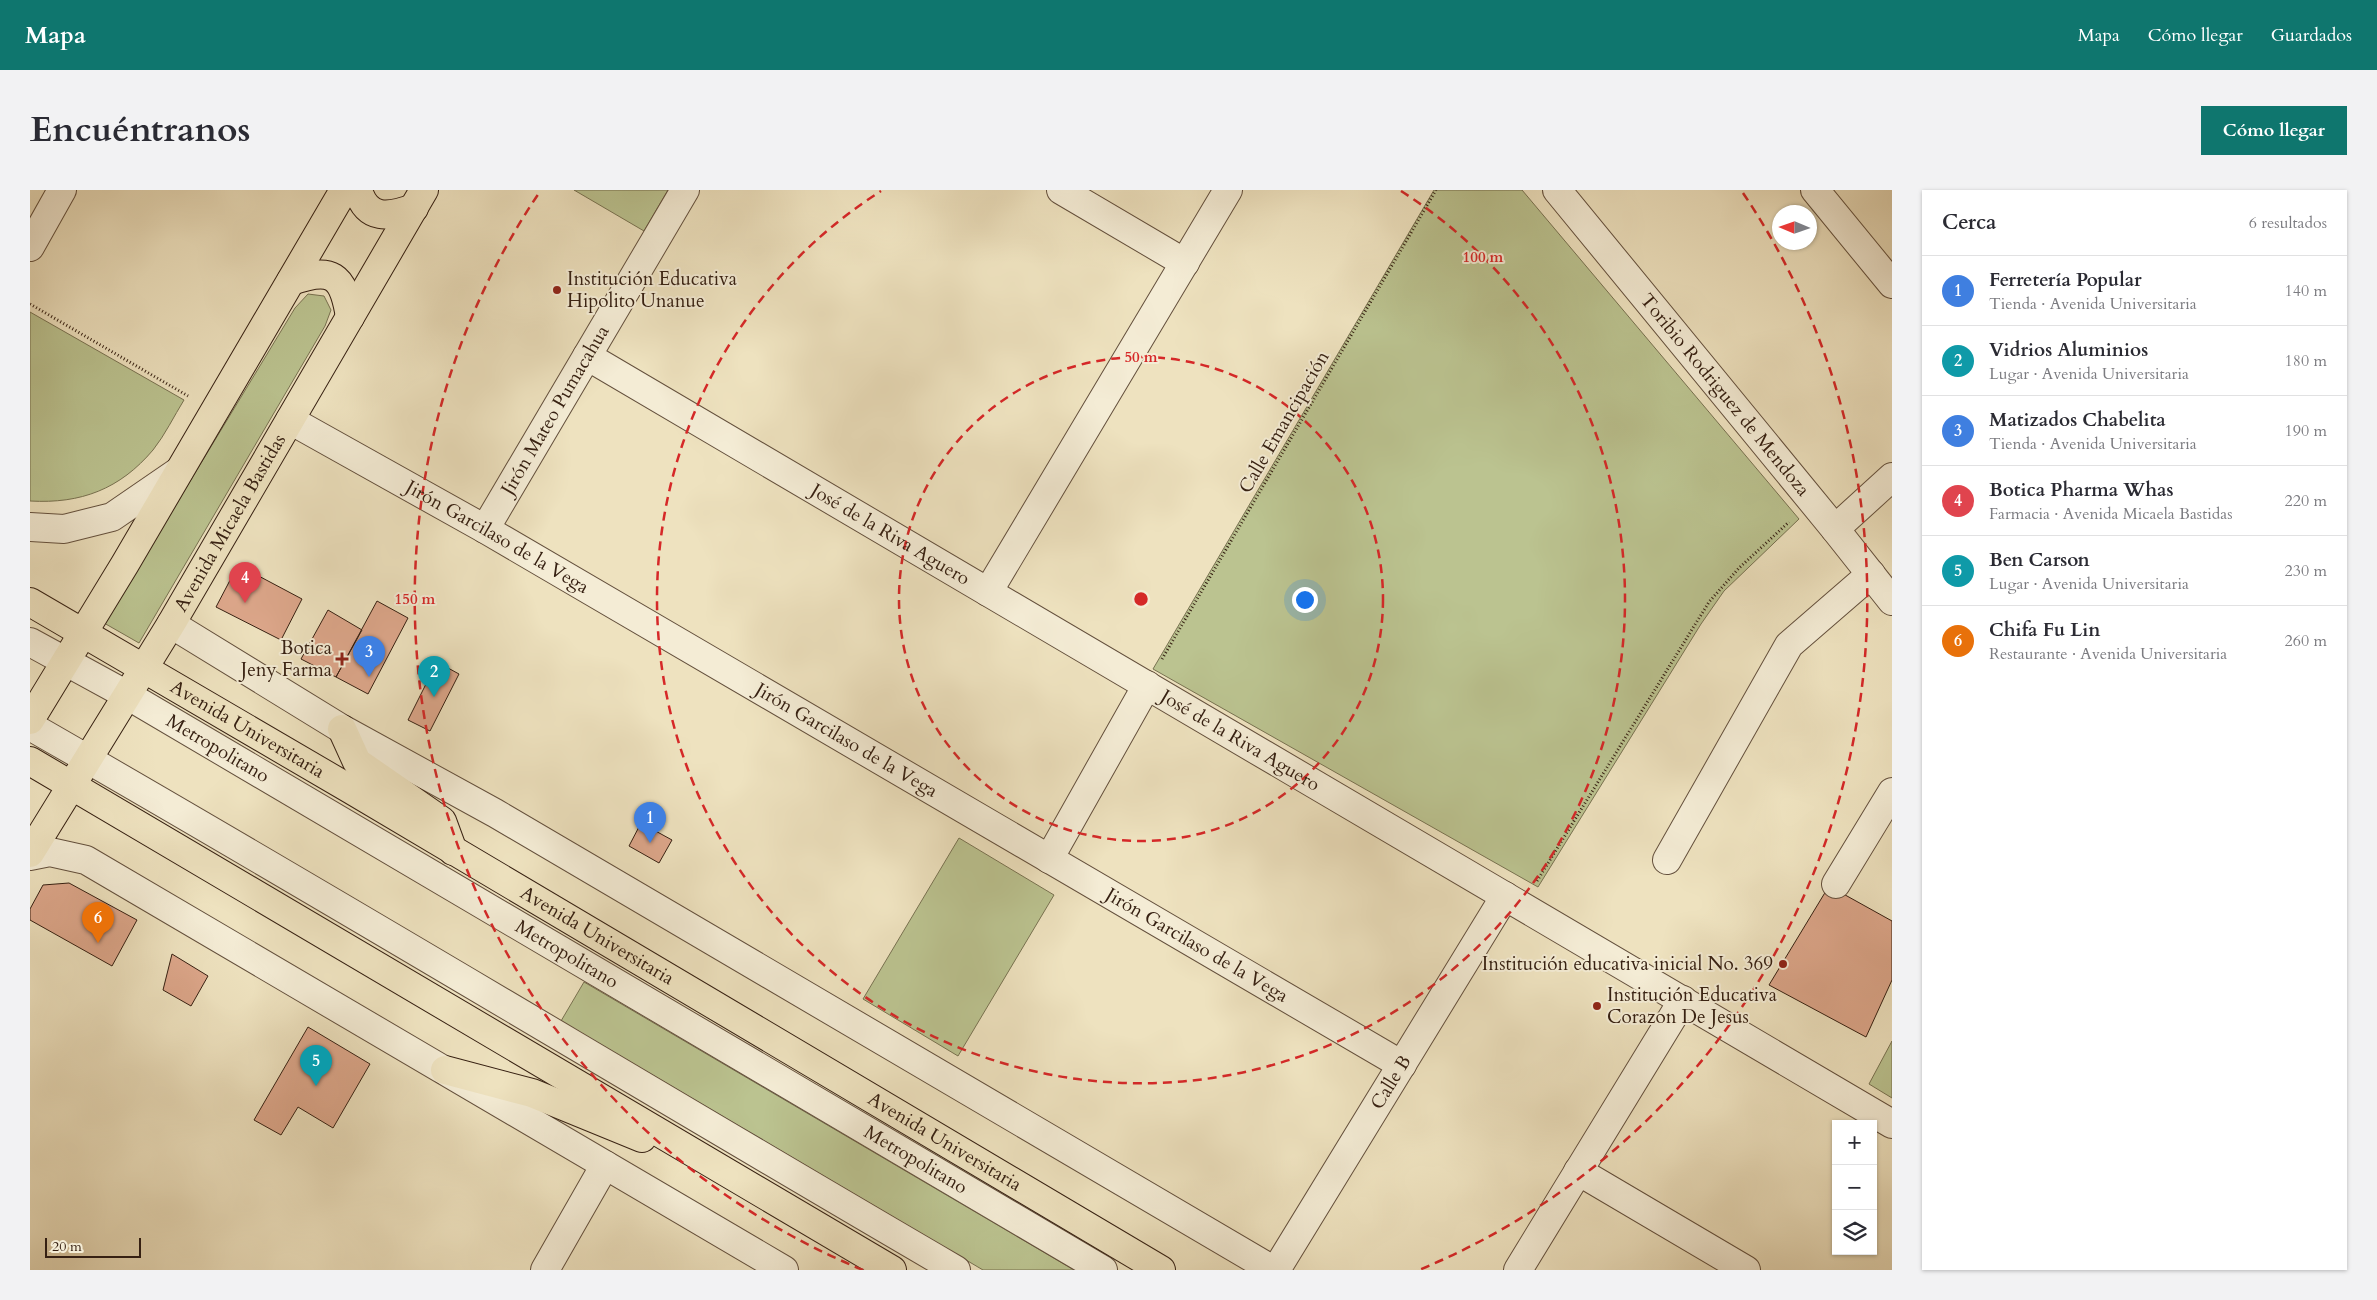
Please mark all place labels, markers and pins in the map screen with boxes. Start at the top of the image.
place label: Institución Educativa Hipolito Unanue [567,266,737,314]
marker: Institución Educativa Hipolito Unanue [551,284,563,296]
pin: 4 [229,562,261,603]
centre of rings [1132,590,1150,608]
place label: Botica Jeny Farma [238,635,332,683]
pin: 3 [353,636,385,677]
marker: Botica Jeny Farma [336,653,348,665]
pin: 2 [418,656,450,697]
pin: 1 [634,802,666,843]
pin: 6 [82,902,114,943]
place label: Institución educativa inicial No. 369 [1482,951,1773,977]
marker: Institución educativa inicial No. 369 [1777,958,1789,970]
place label: Institución Educativa Corazon De Jesus [1607,982,1777,1030]
marker: Institución Educativa Corazon De Jesus [1591,1000,1603,1012]
pin: 5 [300,1045,332,1086]

